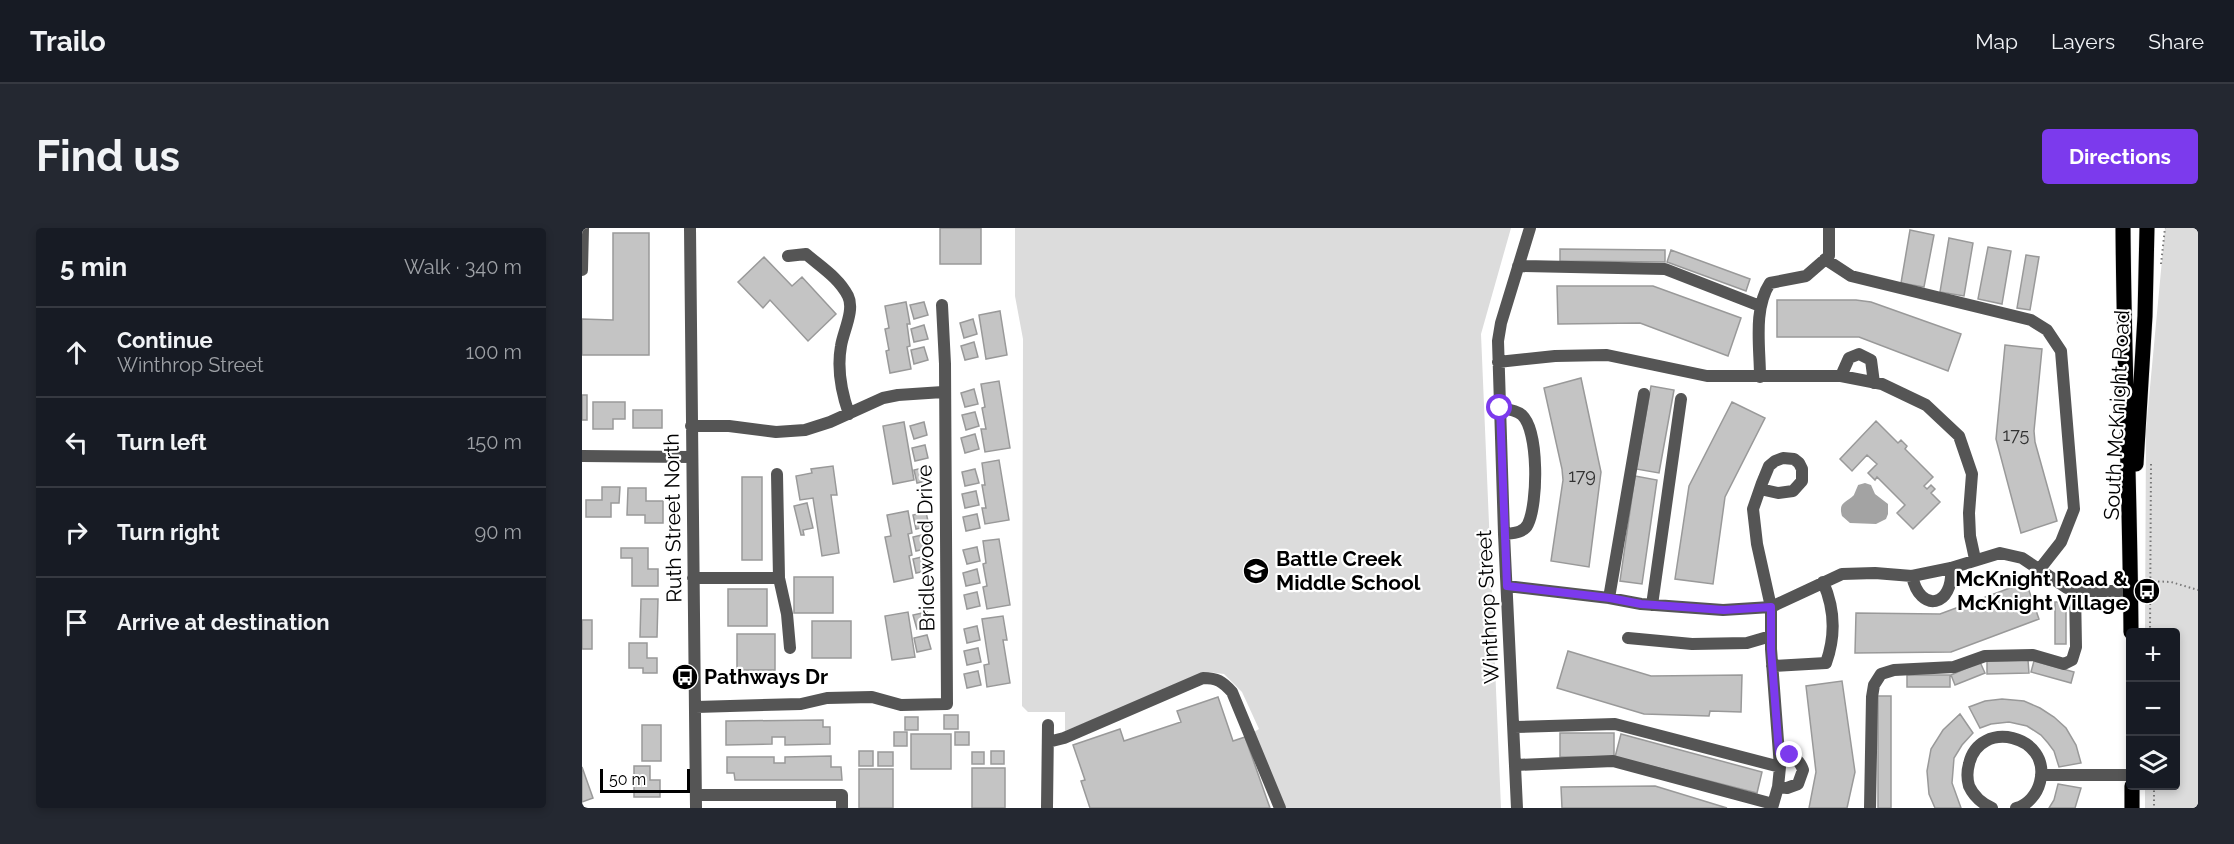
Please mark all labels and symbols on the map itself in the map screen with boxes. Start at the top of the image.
street label: South McKnight Road [2099,309,2134,521]
route start [1486,394,1512,420]
house number: 175 [2003,424,2030,445]
street label: Ruth Street North [659,433,686,603]
street label: Bridlewood Drive [912,464,939,632]
house number: 179 [1568,465,1596,486]
street label: Winthrop Street [1471,529,1504,685]
place label: Battle Creek Middle School [1276,546,1421,595]
school or university icon: Battle Creek Middle School [1241,556,1271,586]
place label: McKnight Road & McKnight Village [1955,566,2128,615]
bus stop icon: McKnight Road & McKnight Village [2132,576,2162,606]
bus stop icon: Pathways Dr [670,662,700,692]
place label: Pathways Dr [704,664,828,689]
route end [1776,741,1802,767]
scale bar [600,766,690,794]

